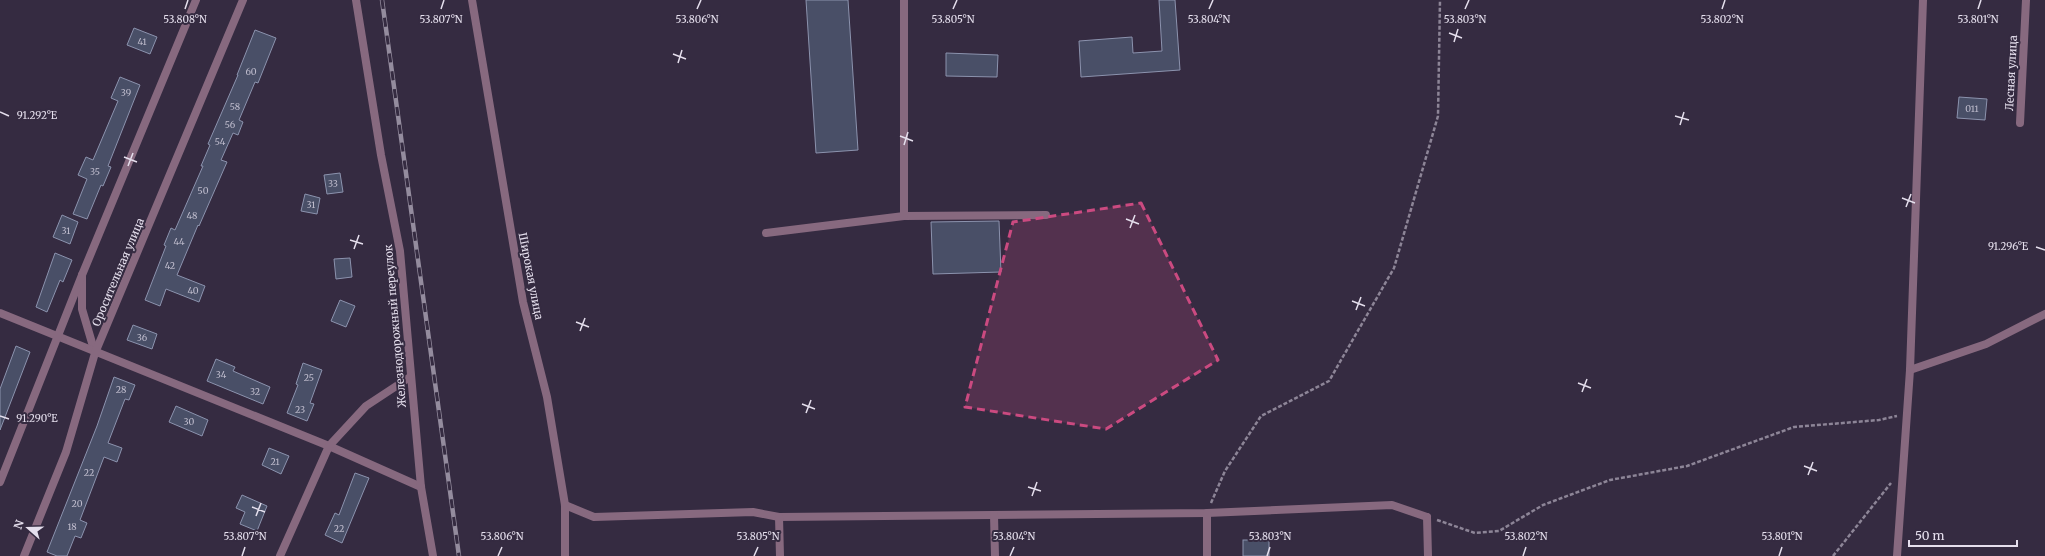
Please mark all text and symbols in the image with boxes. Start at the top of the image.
text: 53.808°N [163,13,207,26]
text: 53.807°N [419,13,463,26]
text: 53.806°N [676,13,719,26]
text: 53.805°N [932,13,975,26]
text: 53.804°N [1188,13,1231,26]
text: 53.803°N [1444,13,1487,26]
text: 53.802°N [1700,13,1744,26]
text: 53.801°N [1957,13,1999,26]
street label: Лесная улица [2002,35,2020,111]
house number: 41 [138,36,146,47]
house number: 60 [245,66,257,77]
house number: 39 [121,87,131,98]
house number: 58 [230,101,240,112]
house number: 011 [1965,103,1979,114]
text: 91.292°E [17,109,58,122]
house number: 56 [225,119,236,130]
house number: 54 [215,136,226,147]
house number: 35 [90,166,100,177]
house number: 33 [328,178,338,189]
house number: 50 [198,185,209,196]
house number: 31 [307,199,315,210]
house number: 48 [187,210,197,221]
street label: Оросительная улица [89,216,147,328]
house number: 31 [62,225,70,236]
street label: Широкая улица [516,231,546,321]
house number: 44 [173,236,185,247]
text: 91.296°E [1988,240,2029,253]
street label: Железнодорожный переулок [381,244,409,408]
house number: 42 [165,260,175,271]
house number: 40 [187,285,199,296]
house number: 36 [137,332,148,343]
house number: 34 [216,369,227,380]
house number: 25 [304,372,314,383]
house number: 28 [116,384,126,395]
house number: 32 [250,386,260,397]
house number: 23 [295,404,305,415]
text: 91.290°E [16,412,58,425]
house number: 30 [184,416,195,427]
house number: 21 [270,456,280,467]
house number: 22 [84,467,94,478]
house number: 20 [72,498,83,509]
north arrow [8,508,48,548]
text: N [11,518,27,531]
house number: 18 [67,521,77,532]
scale bar [1909,522,2017,548]
house number: 22 [334,523,344,534]
text: 50 m [1915,528,1944,543]
text: 53.807°N [223,530,267,543]
text: 53.806°N [481,530,524,543]
text: 53.805°N [737,530,780,543]
text: 53.804°N [993,530,1036,543]
text: 53.803°N [1249,530,1292,543]
text: 53.802°N [1504,530,1548,543]
text: 53.801°N [1761,530,1803,543]

